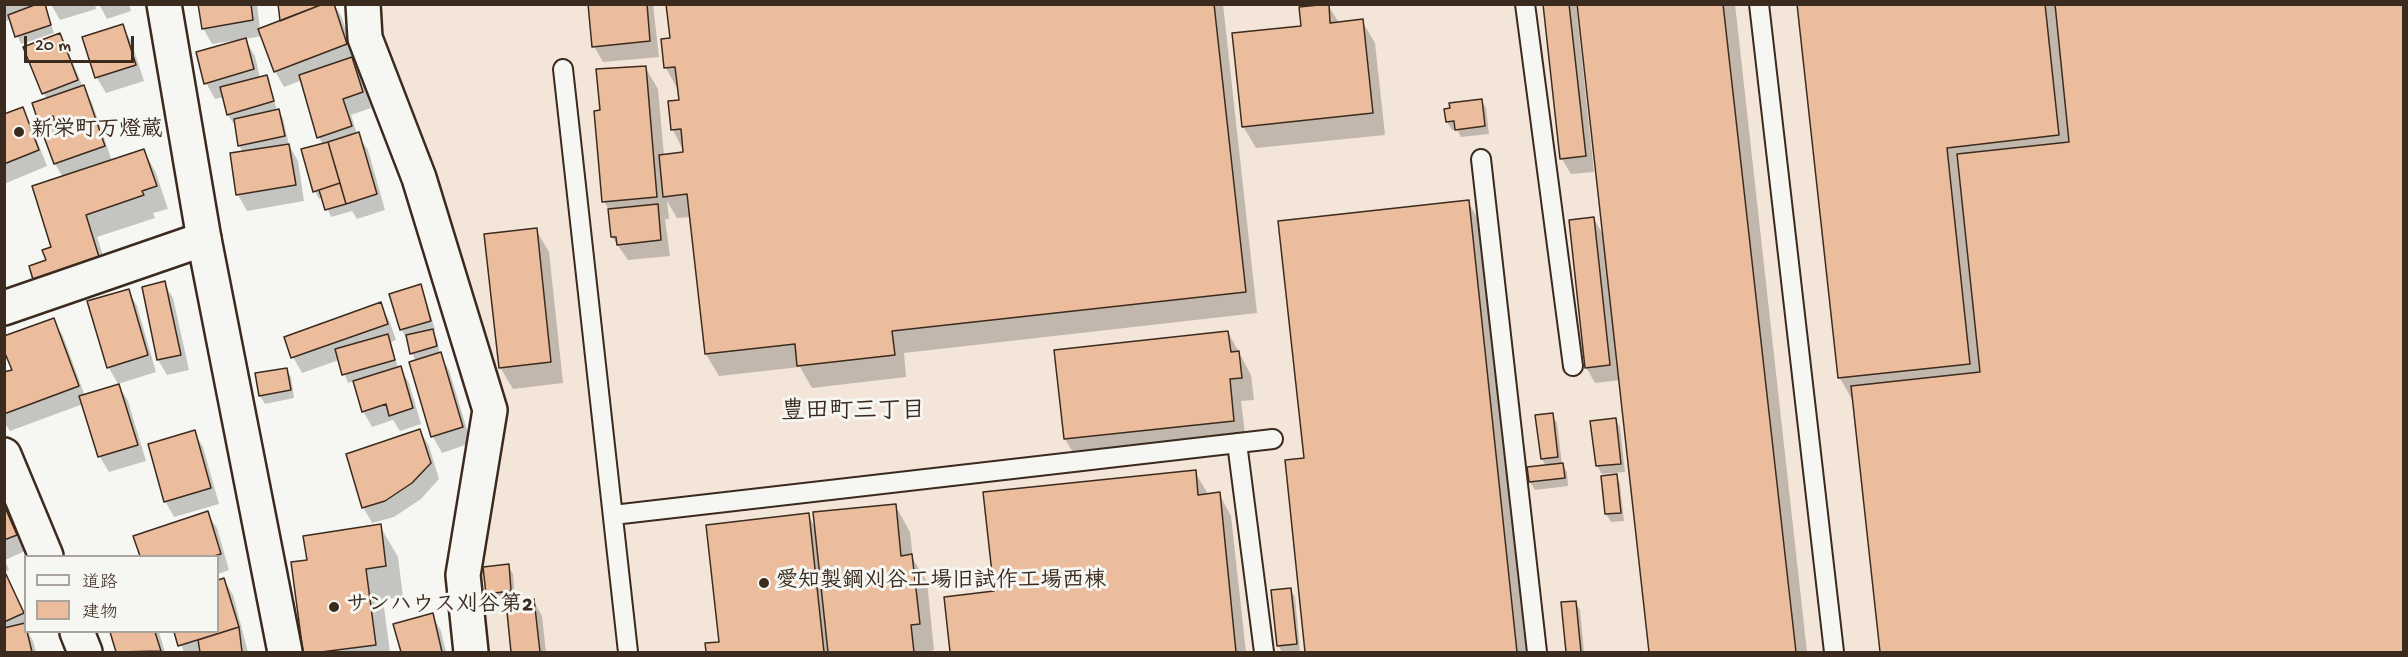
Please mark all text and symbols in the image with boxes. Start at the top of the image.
scale bar [27,24,136,62]
text: 20 m [35,36,71,57]
place label: 新栄町万燈蔵 [31,119,163,145]
marker: 新栄町万燈蔵 [12,125,26,139]
district label: 豊田町三丁目 [781,399,925,427]
legend [24,555,219,633]
place label: 愛知製鋼刈谷工場旧試作工場西棟 [776,570,1106,596]
text: 道路 [82,573,118,594]
marker: 愛知製鋼刈谷工場旧試作工場西棟 [757,576,771,590]
place label: サンハウス刈谷第2 [346,594,533,620]
marker: サンハウス刈谷第2 [327,600,341,614]
text: 建物 [82,603,118,624]

